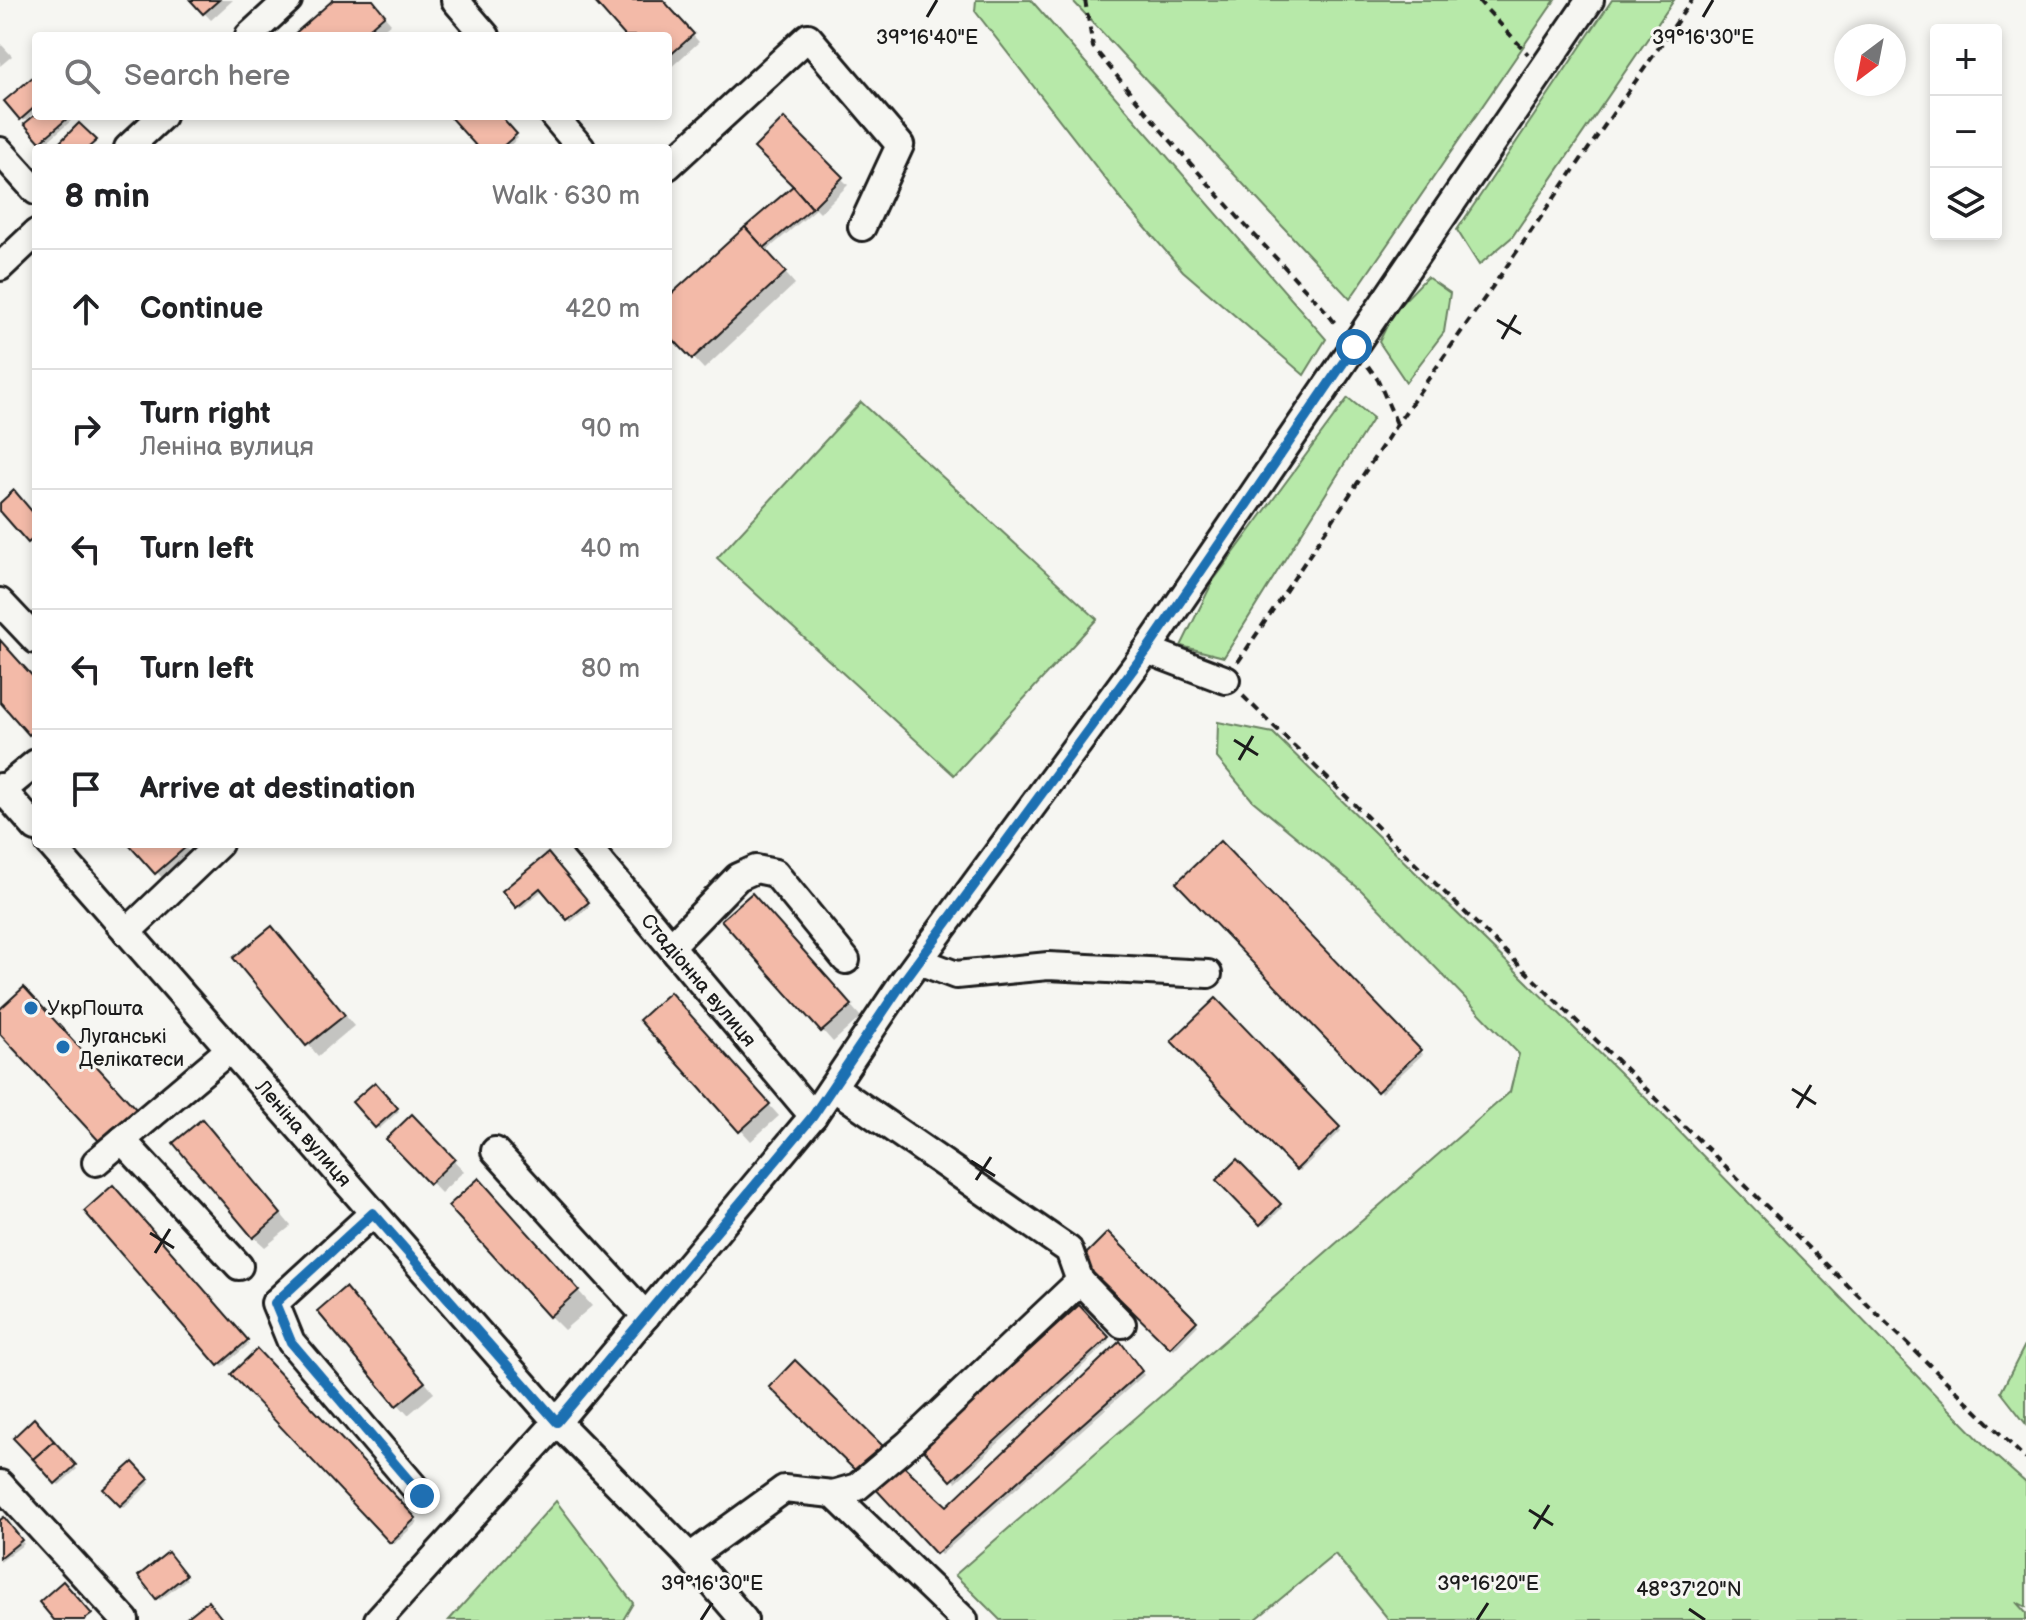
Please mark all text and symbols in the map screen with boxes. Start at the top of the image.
north arrow [1834,24,1906,96]
map controls [1930,24,2002,240]
button: + [1930,24,2002,96]
text: 39°16'40"E [876,26,978,50]
text: 39°16'30"E [1652,26,1754,50]
search box [32,32,672,120]
icon: search [60,54,104,98]
text: Search here [124,58,290,94]
button: − [1930,96,2002,168]
button: layers [1930,168,2002,240]
text: 8 min [64,176,150,217]
text: Walk · 630 m [492,181,640,212]
icon: ahead [64,287,108,331]
text: Continue [140,291,263,327]
text: 420 m [565,294,640,325]
route start [1336,329,1372,365]
text: Turn right [140,396,271,432]
icon: right [64,407,108,451]
text: 90 m [581,414,640,445]
text: Леніна вулиця [140,432,314,463]
icon: left [64,527,108,571]
text: Turn left [140,531,254,567]
text: 40 m [580,534,640,565]
icon: left [64,647,108,691]
text: Turn left [140,651,254,687]
text: 80 m [581,654,640,685]
icon: arrive [64,767,108,811]
text: Arrive at destination [140,771,416,807]
street label: Стадіонна вулиця [635,909,761,1052]
place label: УкрПошта [47,997,144,1021]
marker: УкрПошта [22,999,40,1017]
place label: Луганські Делікатеси [78,1025,184,1072]
marker: Луганські Делікатеси [54,1038,72,1056]
street label: Леніна вулиця [250,1075,356,1192]
route end [404,1478,440,1514]
text: 39°16'30"E [661,1572,763,1596]
text: 39°16'20"E [1437,1572,1539,1596]
text: 48°37'20"N [1636,1578,1742,1602]

